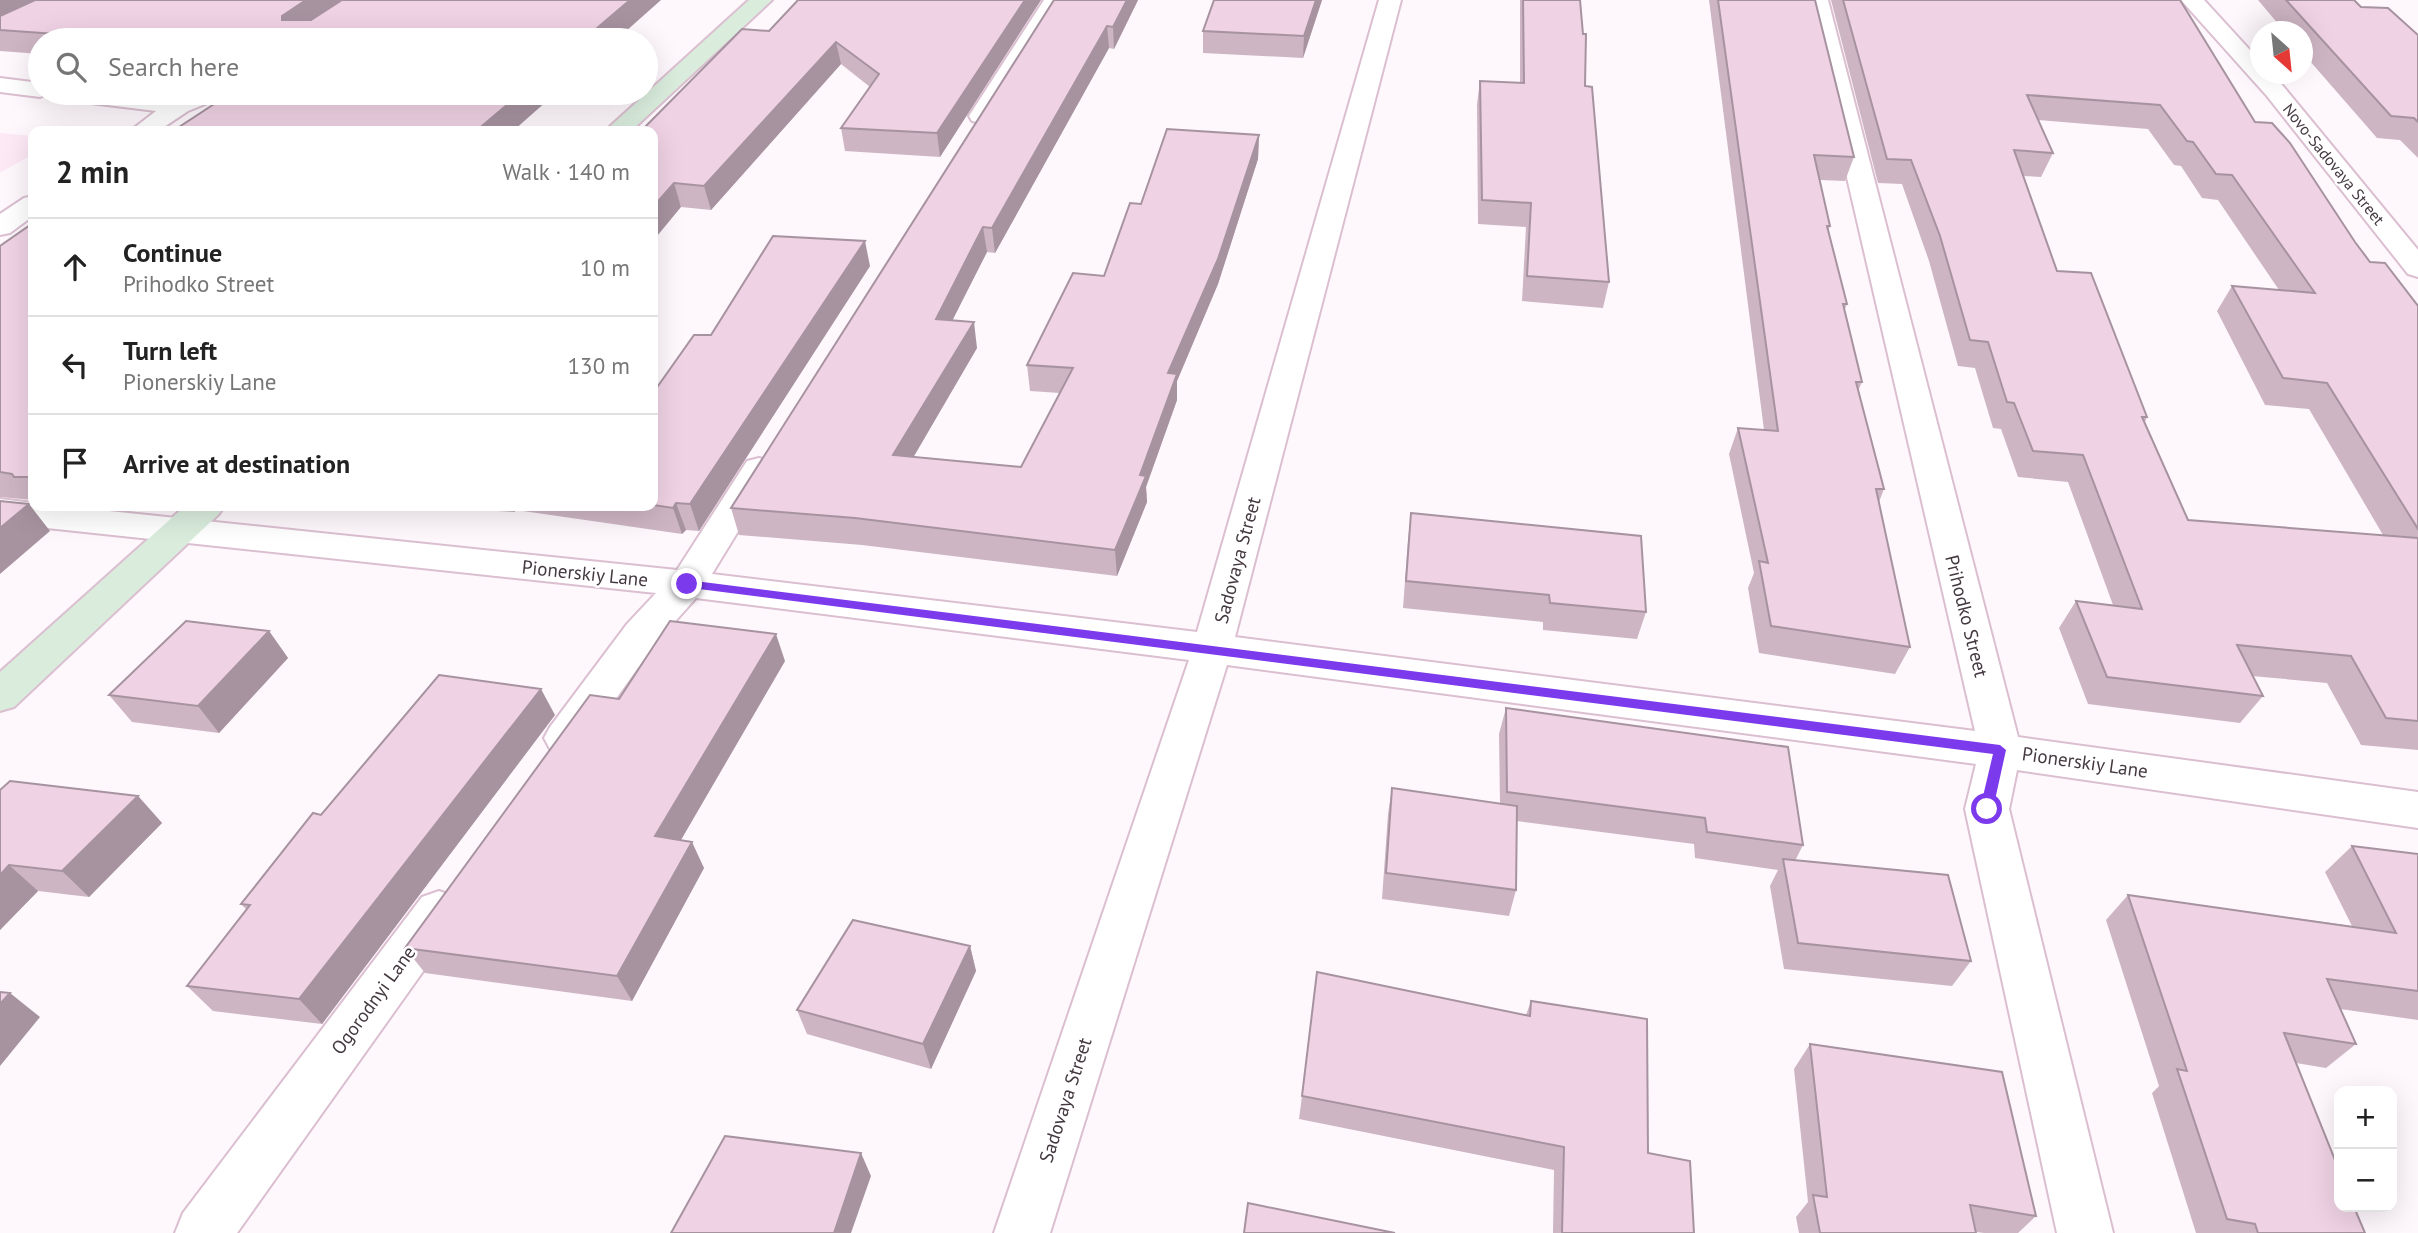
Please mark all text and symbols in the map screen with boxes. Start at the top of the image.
north arrow [2250,21,2313,84]
search box [28,28,658,105]
icon: search [52,48,90,86]
text: Search here [108,50,239,83]
street label: Novo-Sadovaya Street [2279,99,2390,229]
text: 2 min [56,152,129,191]
text: Walk · 140 m [503,157,630,186]
text: Continue [123,236,222,269]
icon: ahead [56,248,94,286]
text: 10 m [580,253,630,282]
text: Prihodko Street [123,269,274,298]
text: Turn left [123,334,217,367]
icon: left [56,346,94,384]
text: 130 m [568,351,630,380]
text: Pionerskiy Lane [123,367,276,396]
icon: arrive [56,444,94,482]
text: Arrive at destination [123,447,350,480]
street label: Sadovaya Street [1209,493,1266,626]
street label: Prihodko Street [1940,552,1994,680]
street label: Pionerskiy Lane [521,554,649,592]
route end [671,568,702,599]
street label: Pionerskiy Lane [2021,741,2149,783]
route start [1971,793,2002,824]
street label: Ogorodnyi Lane [326,941,420,1059]
street label: Sadovaya Street [1033,1034,1097,1166]
map controls [2334,1086,2397,1212]
button: + [2334,1086,2397,1149]
button: − [2334,1149,2397,1212]

